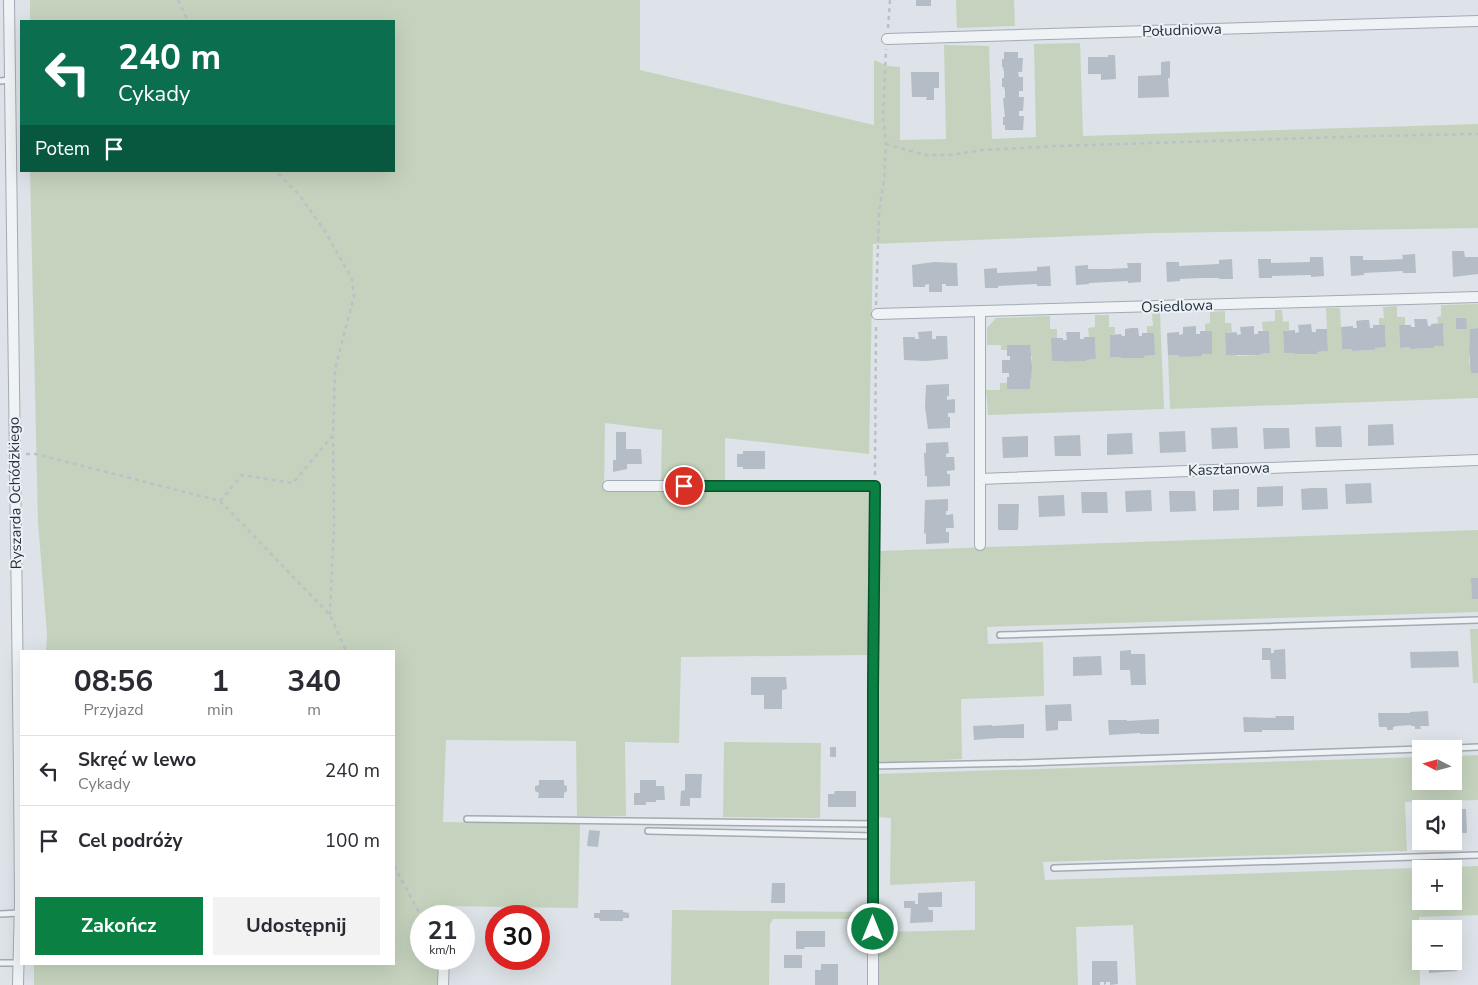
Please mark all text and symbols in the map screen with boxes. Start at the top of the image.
street label: Południowa [1142,19,1222,41]
text: 240 m [118,34,221,81]
icon: left [35,40,100,105]
text: Cykady [118,79,190,109]
icon: arrive [100,135,128,163]
text: Potem [35,136,90,162]
street label: Osiedlowa [1141,295,1213,317]
street label: Ryszarda Ochódzkiego [4,417,26,569]
street label: Kasztanowa [1188,458,1270,480]
pin [663,465,705,507]
icon: arrive [670,472,698,500]
text: 08:56 [74,661,153,702]
text: 1 [211,661,229,702]
text: 340 [287,661,341,702]
text: Przyjazd [83,699,144,721]
text: min [207,699,233,721]
text: m [307,699,321,721]
north arrow [1412,740,1462,790]
map controls [1412,740,1462,970]
text: Skręć w lewo [78,747,196,773]
icon: left [35,757,63,785]
text: 240 m [325,758,380,784]
text: Cykady [78,773,131,795]
button: sound [1412,800,1462,850]
icon: arrive [35,827,63,855]
text: Cel podróży [78,828,182,854]
text: 100 m [325,828,380,854]
button: + [1412,860,1462,910]
button: Zakończ [35,897,203,955]
button: Udostępnij [213,897,380,955]
position arrow [846,902,898,954]
speed limit sign: 30 [485,905,550,970]
text: 21 [427,914,458,948]
button: − [1412,920,1462,970]
text: km/h [429,942,456,958]

